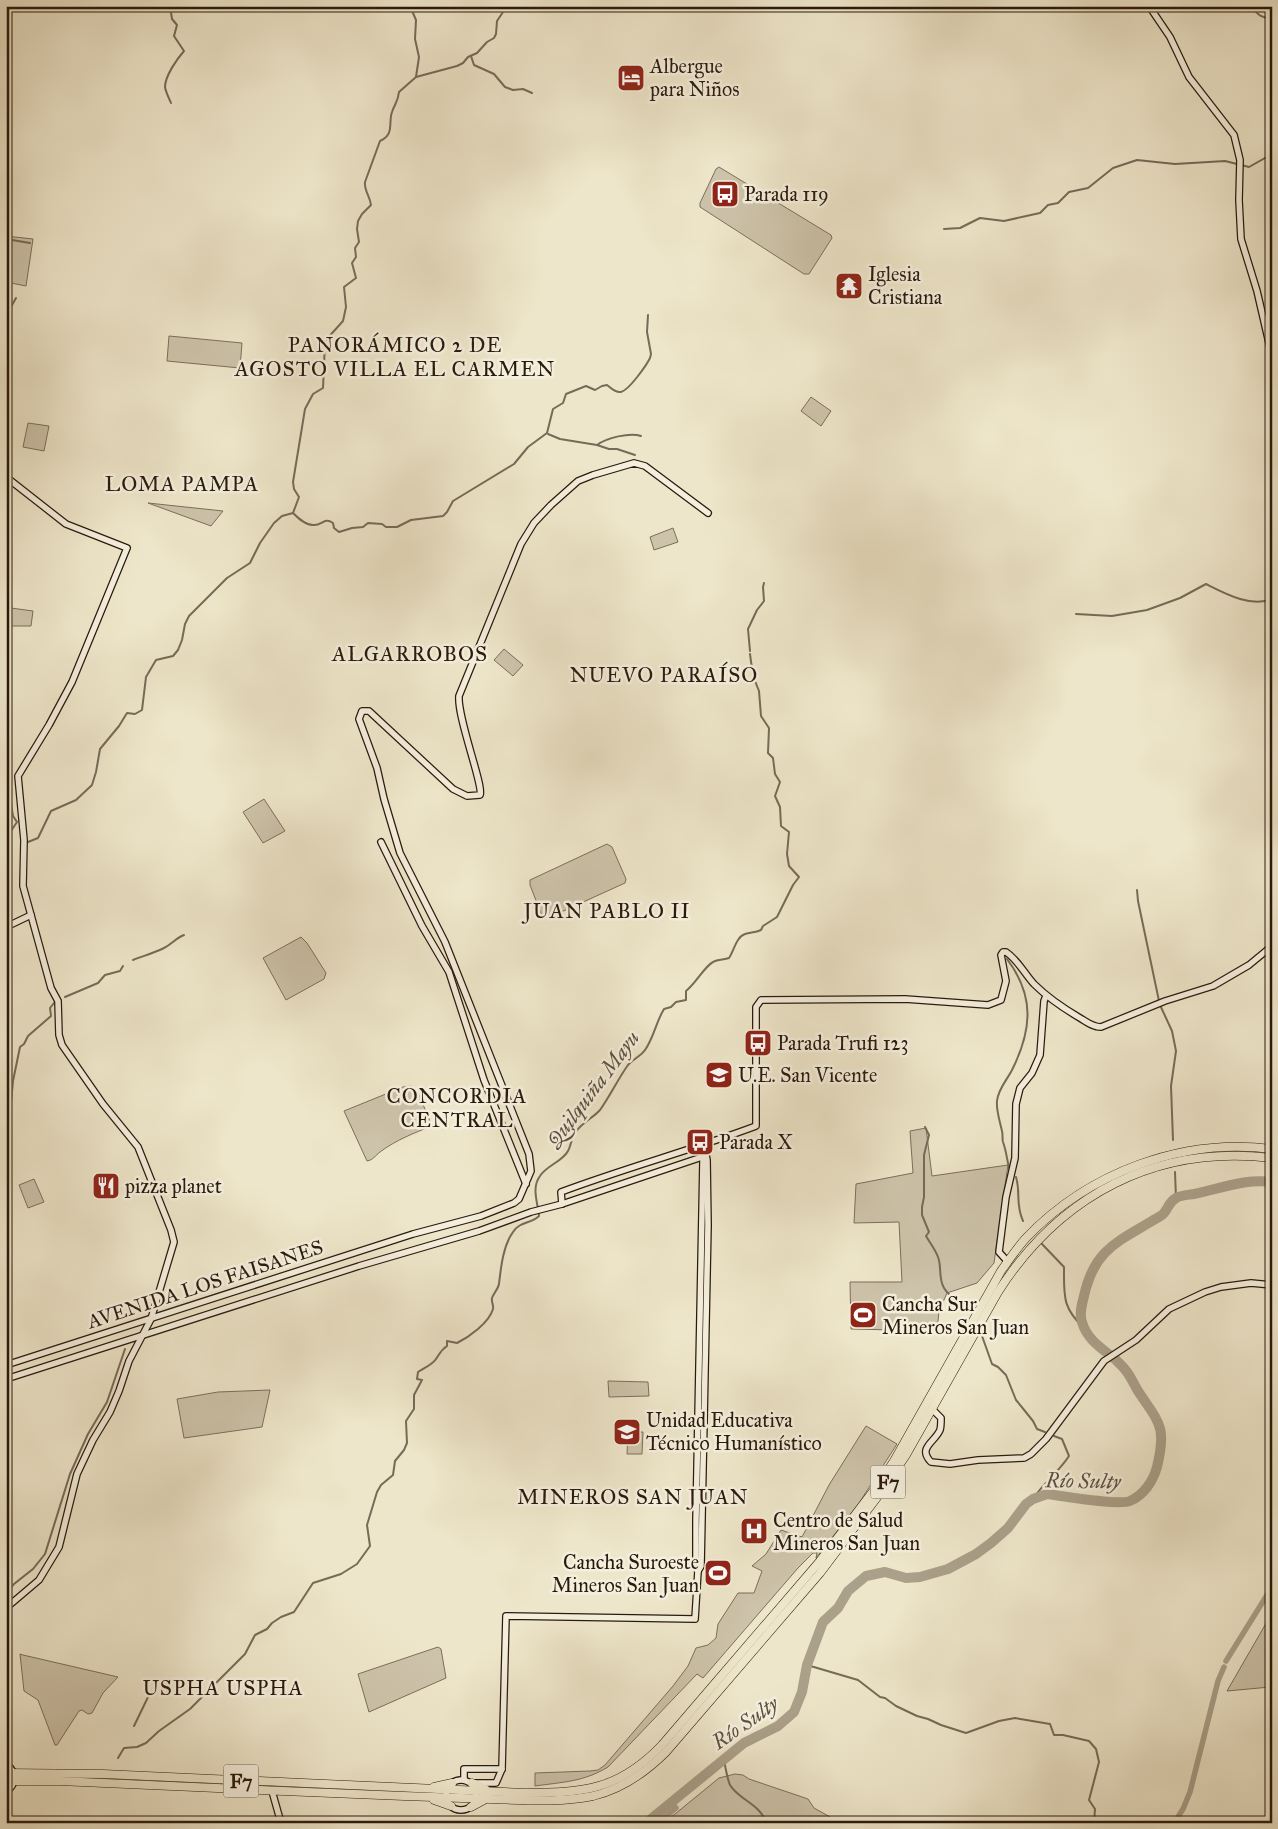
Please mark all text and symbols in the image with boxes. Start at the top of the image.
place label: Albergue para Niños [649,54,739,101]
hotel icon: Albergue para Niños [616,63,646,93]
bus stop icon: Parada 119 [710,179,740,209]
place label: Parada 119 [744,182,829,206]
place label: Iglesia Cristiana [868,262,943,309]
temple icon: Iglesia Cristiana [834,271,864,301]
district label: PANORÁMICO 2 DE AGOSTO VILLA EL CARMEN [234,332,555,382]
district label: LOMA PAMPA [105,471,259,497]
district label: ALGARROBOS [331,641,488,667]
district label: NUEVO PARAÍSO [570,661,758,688]
district label: JUAN PABLO II [521,898,691,924]
water label: Quilquiña Mayu [540,1026,645,1153]
bus stop icon: Parada Trufi 123 [743,1028,773,1058]
place label: Parada Trufi 123 [777,1031,908,1055]
school or university icon: U.E. San Vicente [704,1060,734,1090]
place label: U.E. San Vicente [738,1063,877,1087]
district label: CONCORDIA CENTRAL [387,1083,528,1133]
bus stop icon: Parada X [685,1127,715,1157]
place label: Parada X [719,1130,793,1154]
restaurant icon: pizza planet [91,1171,121,1201]
place label: pizza planet [124,1174,222,1198]
street label: AVENIDA LOS FAISANES [83,1234,326,1334]
place label: Cancha Sur Mineros San Juan [882,1292,1029,1340]
sports icon: Cancha Sur Mineros San Juan [848,1300,878,1330]
place label: Unidad Educativa Técnico Humanístico [646,1408,822,1455]
school or university icon: Unidad Educativa Técnico Humanístico [612,1417,642,1447]
road number: F7 [870,1465,906,1498]
water label: Río Sulty [1044,1467,1122,1495]
district label: MINEROS SAN JUAN [517,1484,749,1510]
place label: Centro de Salud Mineros San Juan [773,1508,920,1556]
hospital icon: Centro de Salud Mineros San Juan [739,1516,769,1546]
place label: Cancha Suroeste Mineros San Juan [552,1550,699,1598]
sports icon: Cancha Suroeste Mineros San Juan [703,1558,733,1588]
district label: USPHA USPHA [142,1675,304,1701]
water label: Río Sulty [706,1690,784,1756]
road number: F7 [224,1764,258,1798]

